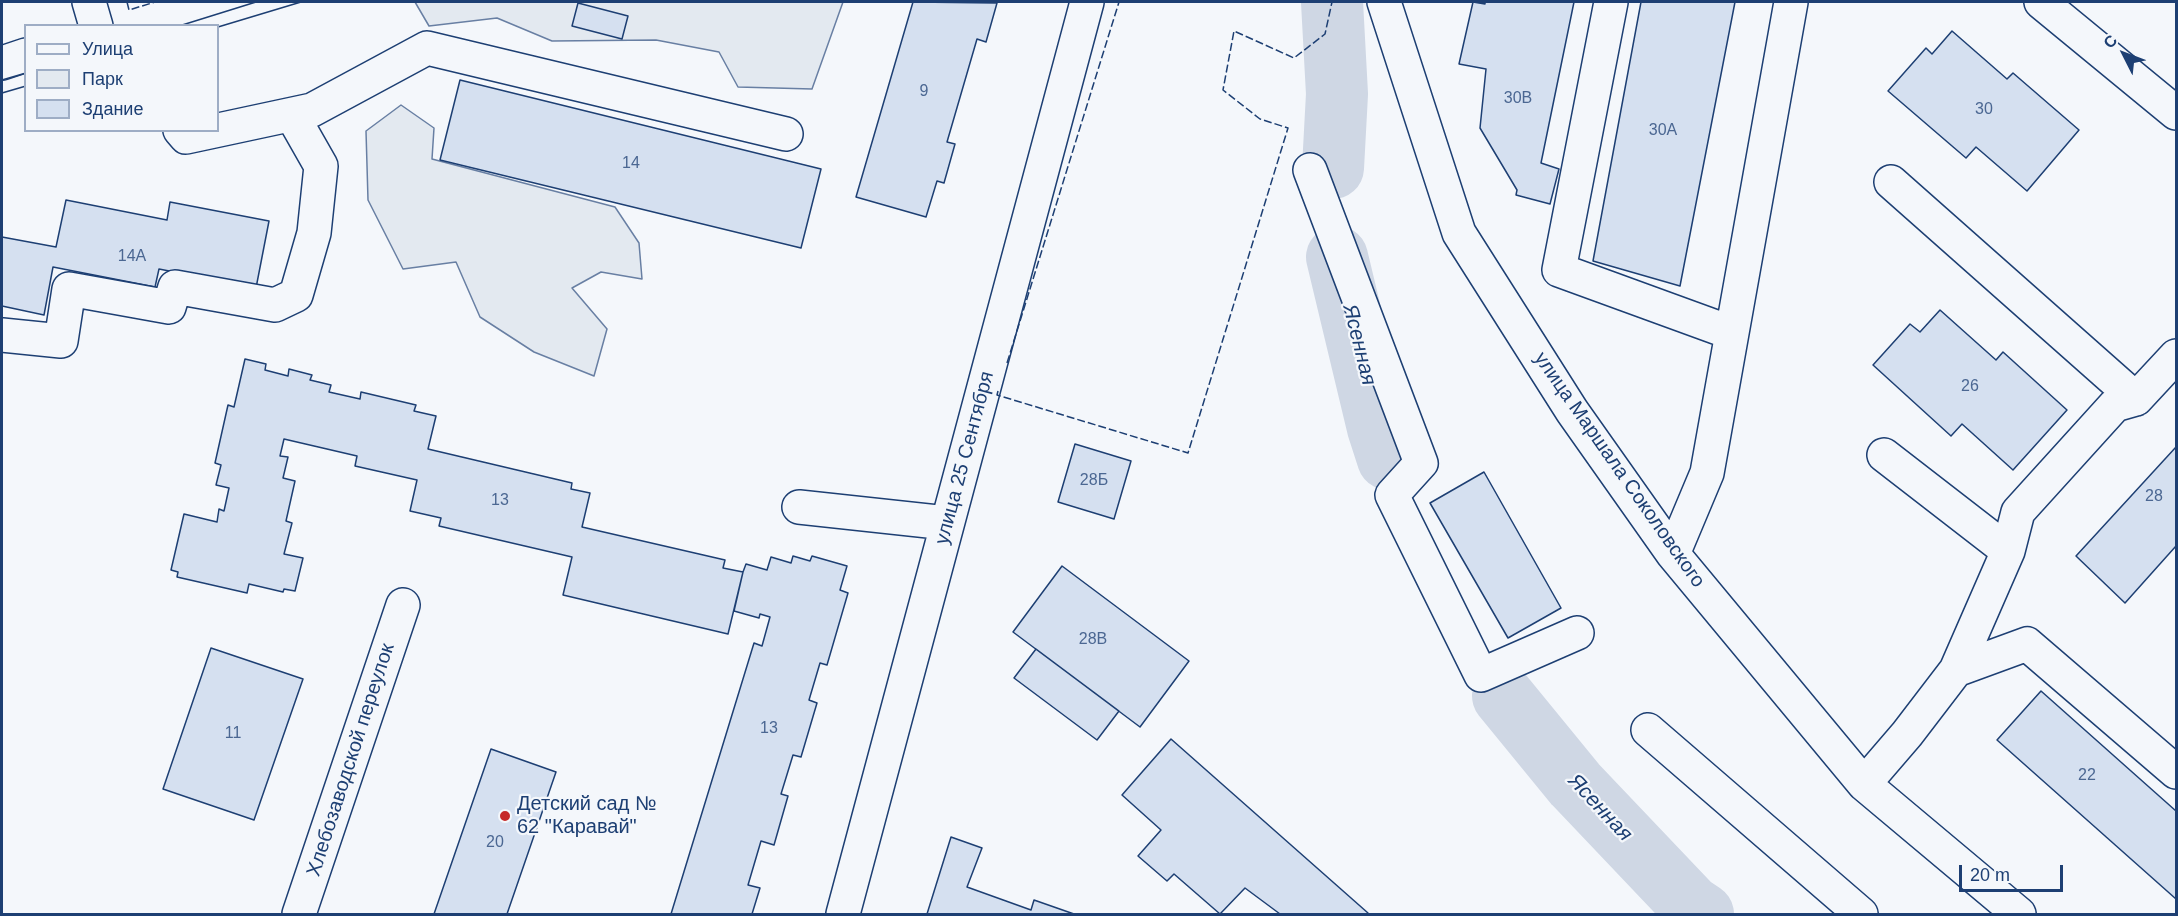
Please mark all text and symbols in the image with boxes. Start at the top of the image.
legend [24,24,219,132]
north arrow [2094,24,2154,84]
text: С [2100,32,2120,52]
text: Улица [82,39,133,59]
text: Парк [82,69,123,89]
house number: 9 [920,82,928,102]
house number: 30В [1504,89,1532,109]
text: Здание [82,99,143,119]
house number: 30 [1975,100,1993,120]
house number: 30А [1649,121,1677,141]
house number: 14 [622,154,640,174]
house number: 14А [118,247,146,267]
water label: Ясенная [1337,302,1381,388]
street label: улица Маршала Соколовского [1528,348,1710,592]
street label: улица 25 Сентября [930,369,1000,547]
house number: 26 [1961,377,1979,397]
house number: 28Б [1080,471,1108,491]
house number: 28 [2145,487,2163,507]
house number: 13 [491,491,509,511]
house number: 28В [1079,630,1107,650]
street label: Хлебозаводской переулок [302,641,400,879]
house number: 13 [760,719,778,739]
house number: 11 [225,724,241,744]
house number: 22 [2078,766,2096,786]
water label: Ясенная [1563,769,1637,847]
place label: Детский сад № 62 "Каравай" [517,792,656,839]
marker: Детский сад № 62 "Каравай" [498,809,512,823]
house number: 20 [486,833,504,853]
scale bar [1962,853,2066,891]
text: 20 m [1970,865,2010,885]

